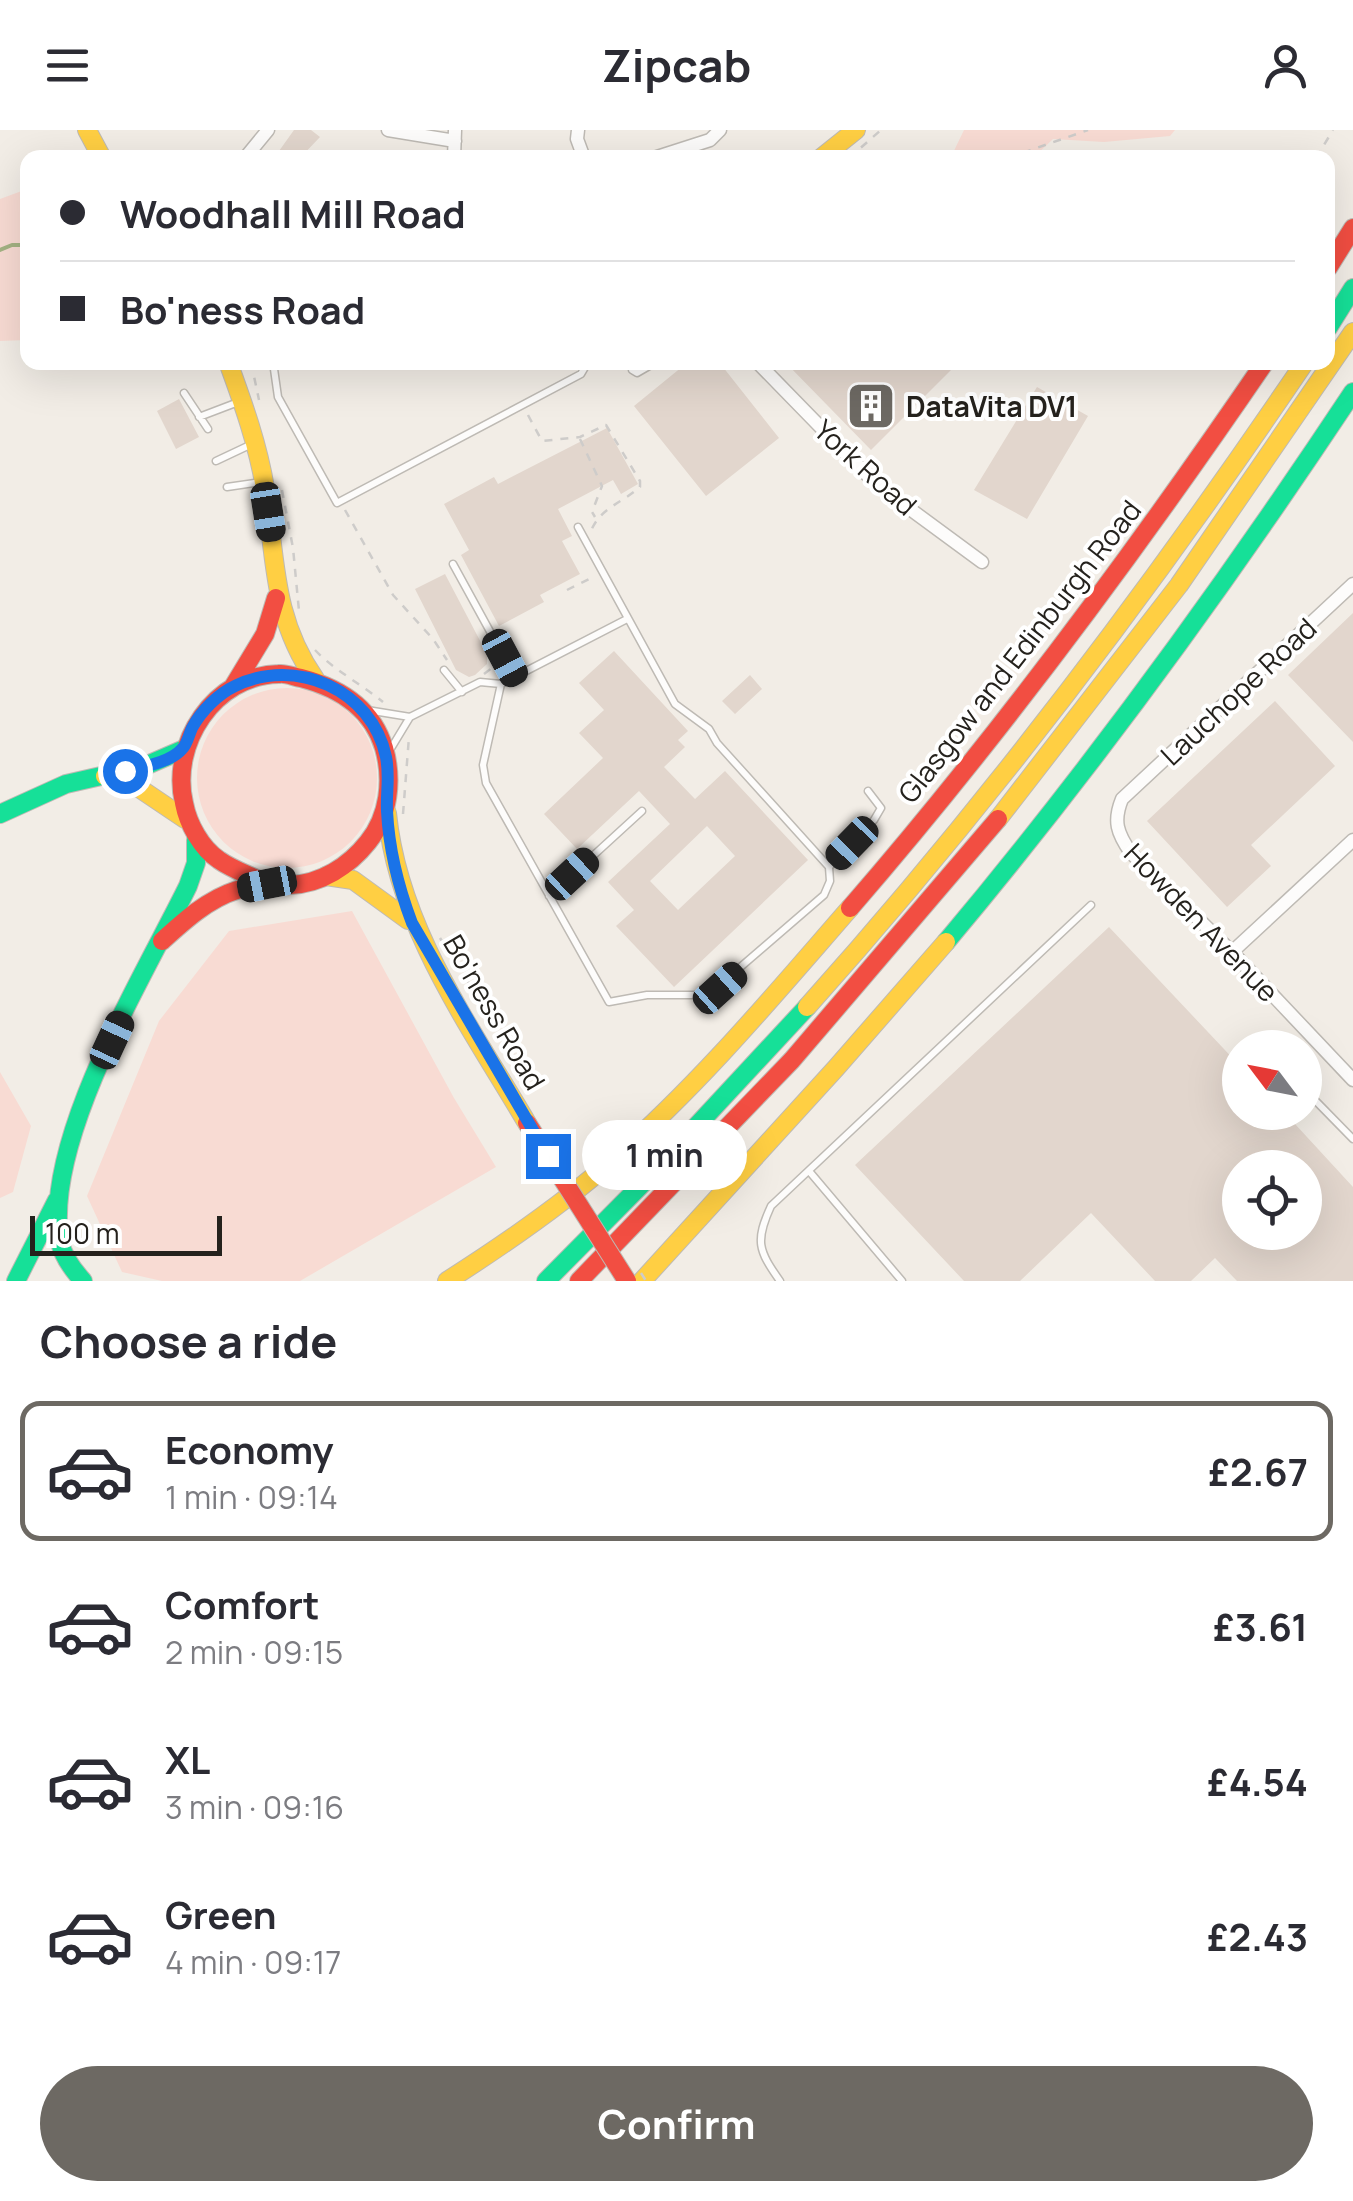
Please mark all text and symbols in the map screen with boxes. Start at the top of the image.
text: Zipcab [602,34,751,96]
icon: menu [40,38,95,93]
icon: person [1258,38,1313,93]
text: Woodhall Mill Road [120,187,466,239]
text: Bo'ness Road [120,283,365,335]
building icon: DataVita DV1 [845,380,897,432]
place label: DataVita DV1 [906,387,1077,425]
street label: York Road [807,411,925,523]
car [248,480,288,544]
street label: Glasgow and Edinburgh Road [889,492,1149,810]
street label: Lauchope Road [1152,609,1324,773]
car [478,624,532,692]
route start [103,749,148,794]
car [820,811,884,875]
street label: Howden Avenue [1117,834,1287,1010]
car [540,843,604,905]
car [235,864,299,904]
street label: Bo'ness Road [435,928,555,1096]
car [688,957,752,1019]
car [86,1006,138,1074]
north arrow [1222,1030,1322,1130]
map controls [1222,1030,1322,1250]
callout: 1 min [583,1121,748,1191]
text: 1 min [625,1133,704,1177]
route end [526,1134,571,1179]
button: locate [1222,1150,1322,1250]
scale bar [30,1211,222,1256]
text: 100 m [45,1214,119,1252]
text: Choose a ride [40,1310,337,1372]
text: Economy [165,1423,334,1475]
icon: car [45,1426,135,1516]
text: £2.67 [1208,1445,1308,1497]
text: 1 min · 09:14 [165,1475,338,1519]
text: Comfort [165,1578,319,1630]
icon: car [45,1581,135,1671]
text: £3.61 [1213,1600,1308,1652]
text: 2 min · 09:15 [165,1630,343,1674]
text: XL [165,1733,210,1785]
icon: car [45,1736,135,1826]
text: £4.54 [1207,1755,1308,1807]
text: 3 min · 09:16 [165,1785,344,1829]
text: Green [165,1888,277,1940]
icon: car [45,1891,135,1981]
text: £2.43 [1207,1910,1308,1962]
text: 4 min · 09:17 [165,1940,341,1984]
button: Confirm [40,2066,1313,2181]

